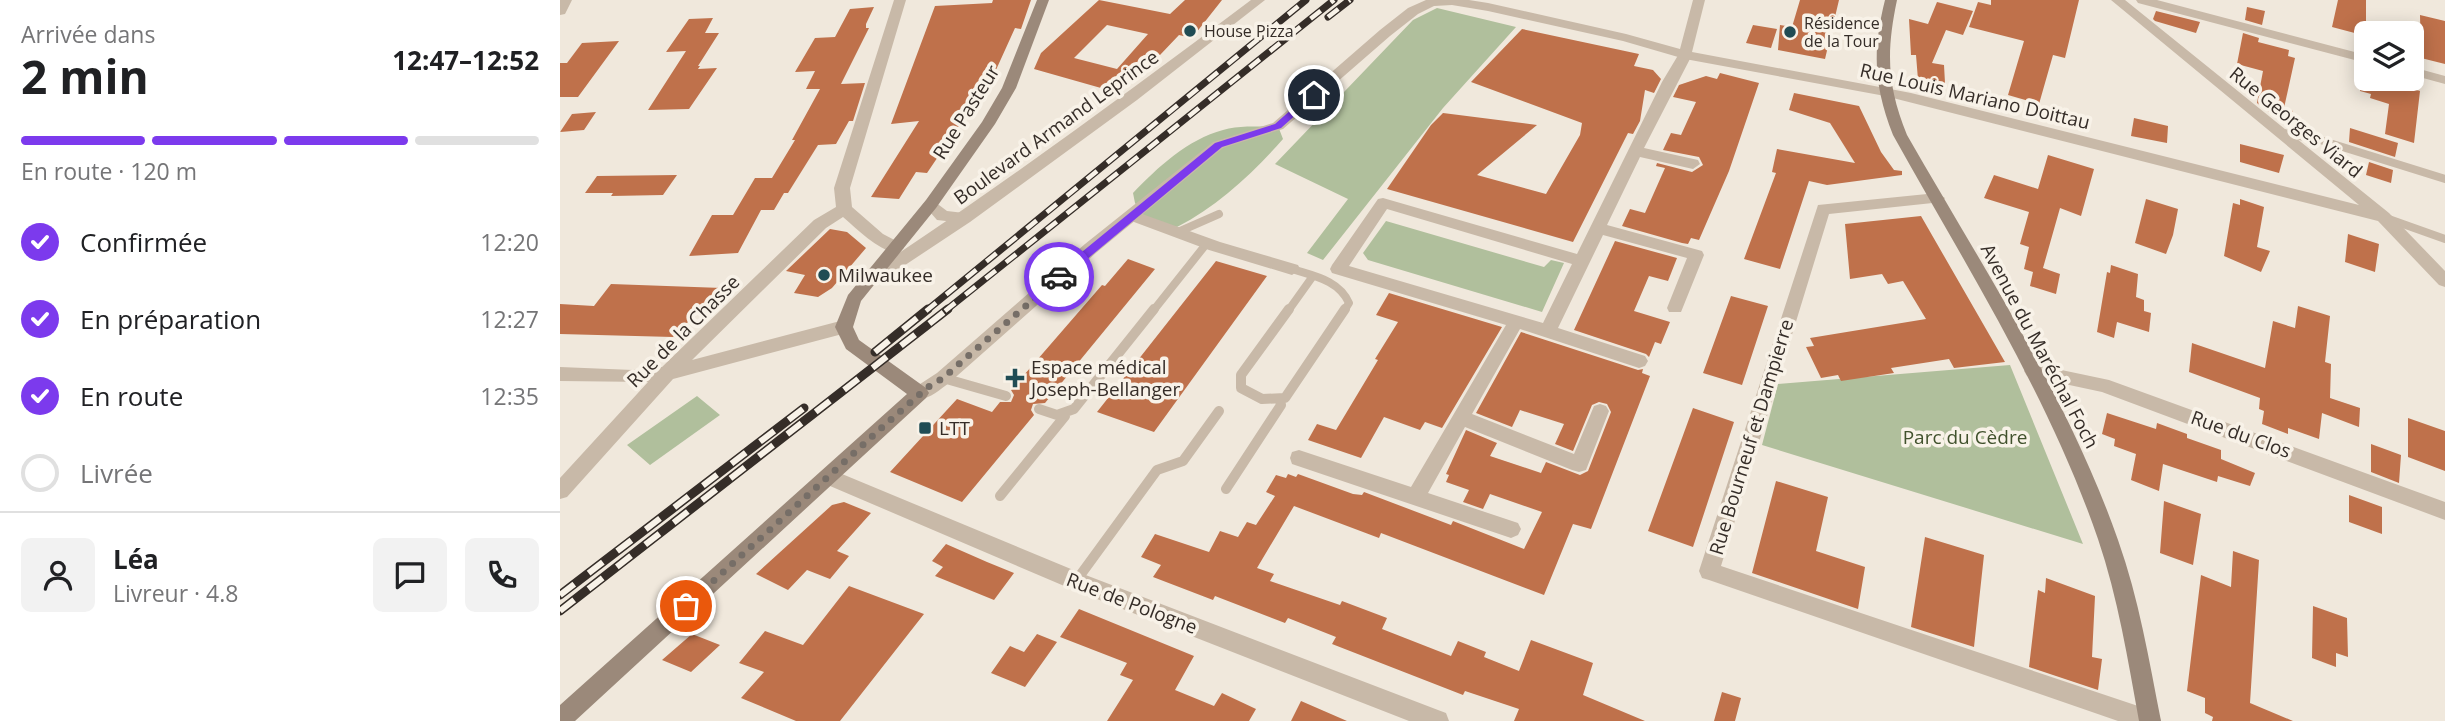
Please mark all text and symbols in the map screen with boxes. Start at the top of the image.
place label: Résidence de la Tour [1804,12,1880,52]
text: Arrivée dans [21,18,155,50]
place label: House Pizza [1204,20,1294,42]
map controls [2354,21,2424,91]
button: layers [2354,21,2424,91]
marker: House Pizza [1182,23,1198,39]
marker: Résidence de la Tour [1782,24,1798,40]
text: 12:47–12:52 [392,42,539,78]
street label: Boulevard Armand Leprince [948,44,1164,210]
text: 2 min [21,45,149,107]
street label: Rue Louis Mariano Doittau [1857,57,2093,135]
street label: Rue Pasteur [927,60,1005,164]
street label: Rue Georges Viard [2224,60,2368,184]
pin [1284,65,1344,125]
icon: home [1295,76,1333,114]
text: En route · 120 m [21,155,197,187]
icon: check [21,223,59,261]
text: Confirmée [80,224,207,260]
text: 12:20 [480,226,539,258]
street label: Avenue du Maréchal Foch [1975,239,2105,453]
courier [1024,242,1094,312]
icon: car [1040,258,1078,296]
place label: Milwaukee [838,262,933,288]
marker: Milwaukee [816,267,832,283]
street label: Rue de la Chasse [621,269,745,393]
icon: check [21,300,59,338]
text: En préparation [80,301,261,337]
text: 12:27 [480,303,539,335]
street label: Rue Bourneuf et Dampierre [1703,316,1799,558]
place label: Espace médical Joseph-Bellanger [1029,354,1180,402]
marker: Espace médical Joseph-Bellanger [1005,368,1025,388]
icon: check [21,377,59,415]
text: En route [80,378,183,414]
text: 12:35 [480,380,539,412]
street label: Rue du Clos [2187,404,2295,464]
place label: LTT [939,415,970,441]
marker: LTT [917,420,933,436]
park label: Parc du Cèdre [1903,424,2027,450]
text: Livrée [80,455,153,491]
button: person [21,538,95,612]
button: chat [373,538,447,612]
button: phone [465,538,539,612]
text: Léa [113,541,159,577]
street label: Rue de Pologne [1063,566,1201,640]
pin [656,576,716,636]
text: Livreur · 4.8 [113,577,238,609]
icon: bag [667,587,705,625]

